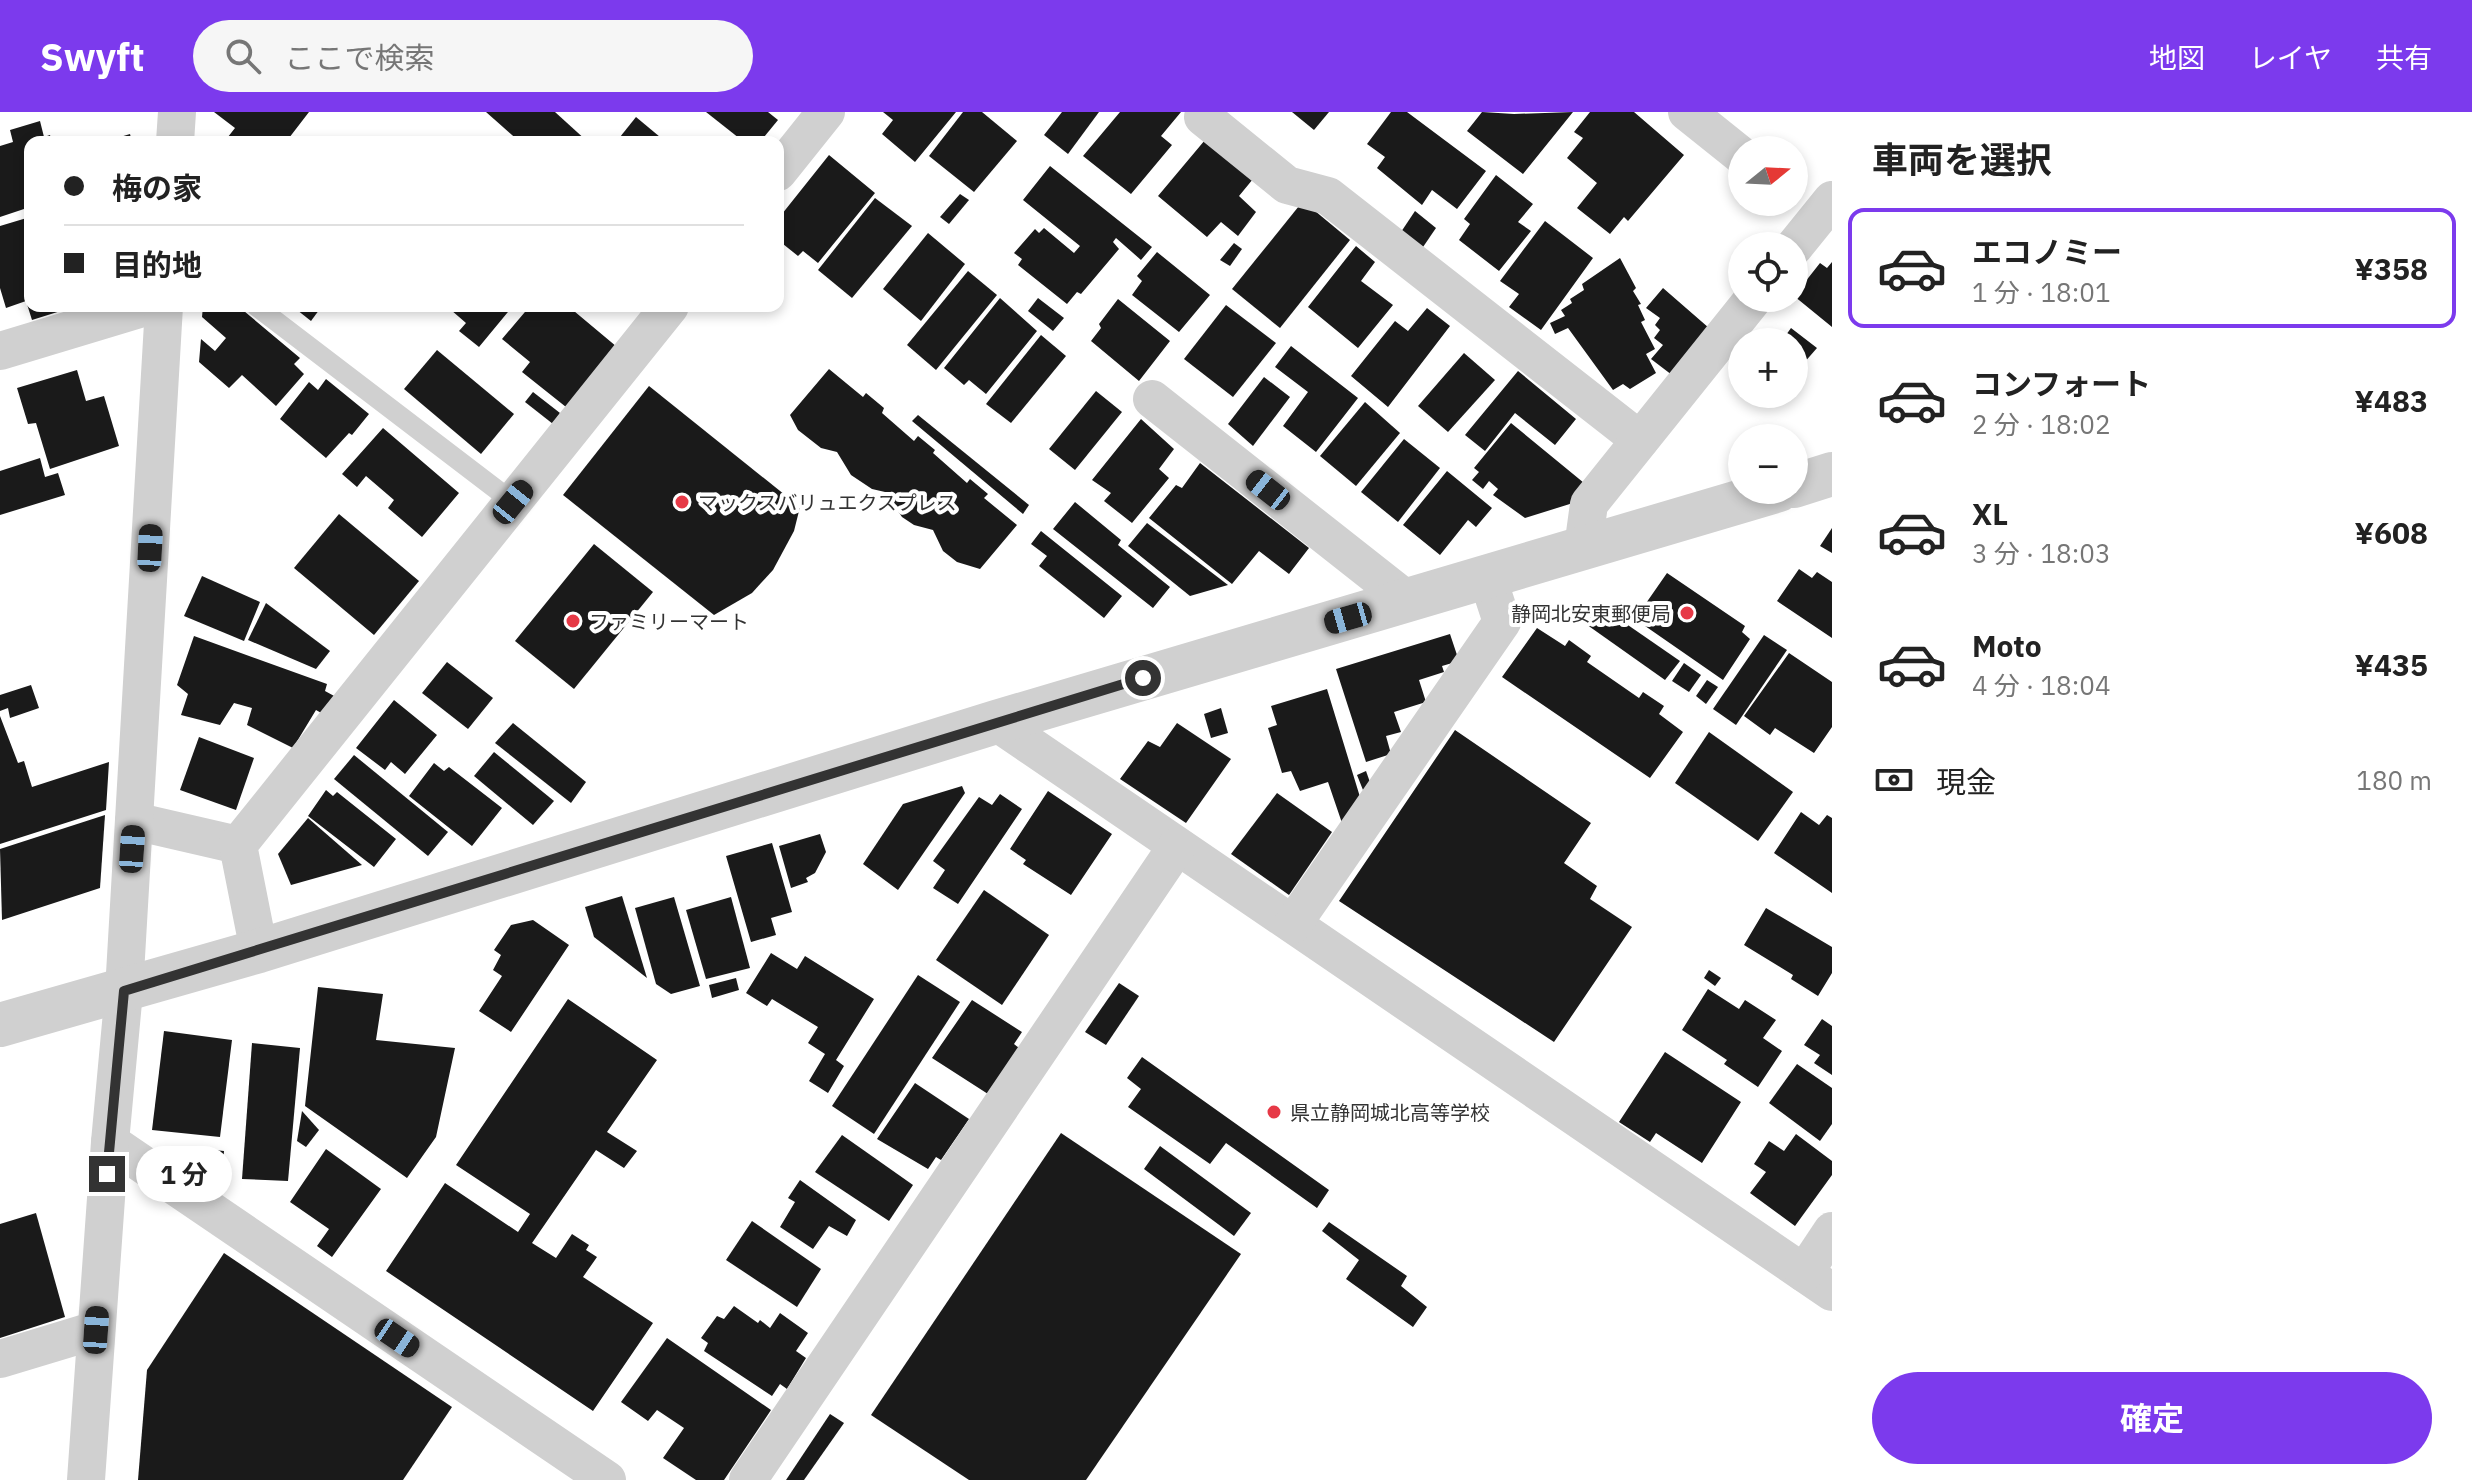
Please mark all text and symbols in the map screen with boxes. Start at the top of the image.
search box [193,20,753,92]
text: Swyft [40,32,145,81]
icon: search [221,34,265,78]
text: ここで検索 [285,38,435,77]
text: 地図 [2149,39,2205,76]
text: レイヤ [2249,39,2332,76]
text: 共有 [2376,39,2432,76]
north arrow [1728,136,1808,216]
map controls [1728,136,1808,504]
text: 車両を選択 [1872,136,2052,183]
text: 梅の家 [112,168,202,207]
button: locate [1728,232,1808,312]
icon: car [1876,232,1948,304]
text: エコノミー [1972,232,2122,271]
text: 目的地 [112,245,202,284]
text: ¥358 [2355,249,2428,288]
text: 1 分 · 18:01 [1972,275,2110,309]
button: + [1728,328,1808,408]
icon: car [1876,364,1948,436]
text: コンフォート [1972,364,2151,403]
text: ¥483 [2355,381,2428,420]
text: 2 分 · 18:02 [1972,407,2110,441]
button: − [1728,424,1808,504]
car [1242,466,1294,514]
car [489,476,537,528]
place label: マックスバリュエクスプレス [698,489,957,516]
marker: マックスバリュエクスプレス [673,493,691,511]
text: XL [1972,494,2008,533]
icon: car [1876,496,1948,568]
text: ¥608 [2355,513,2428,552]
car [137,523,163,573]
text: 3 分 · 18:03 [1972,536,2110,570]
car [1322,600,1374,636]
place label: 静岡北安東郵便局 [1511,600,1671,627]
marker: 静岡北安東郵便局 [1678,604,1696,622]
place label: ファミリーマート [589,608,749,635]
marker: ファミリーマート [564,612,582,630]
text: Moto [1972,626,2042,665]
icon: car [1876,628,1948,700]
text: ¥435 [2355,645,2428,684]
route start [1125,660,1161,696]
text: 4 分 · 18:04 [1972,668,2110,702]
icon: cash [1872,758,1916,802]
text: 現金 [1936,762,1996,801]
text: 180 m [2356,763,2432,797]
car [118,824,146,874]
place label: 県立静岡城北高等学校 [1290,1099,1490,1126]
marker: 県立静岡城北高等学校 [1265,1103,1283,1121]
callout: 1 分 [135,1146,231,1202]
route end [89,1156,125,1192]
text: 1 分 [160,1157,208,1191]
car [82,1305,110,1355]
car [370,1315,424,1361]
button: 確定 [1872,1372,2432,1464]

